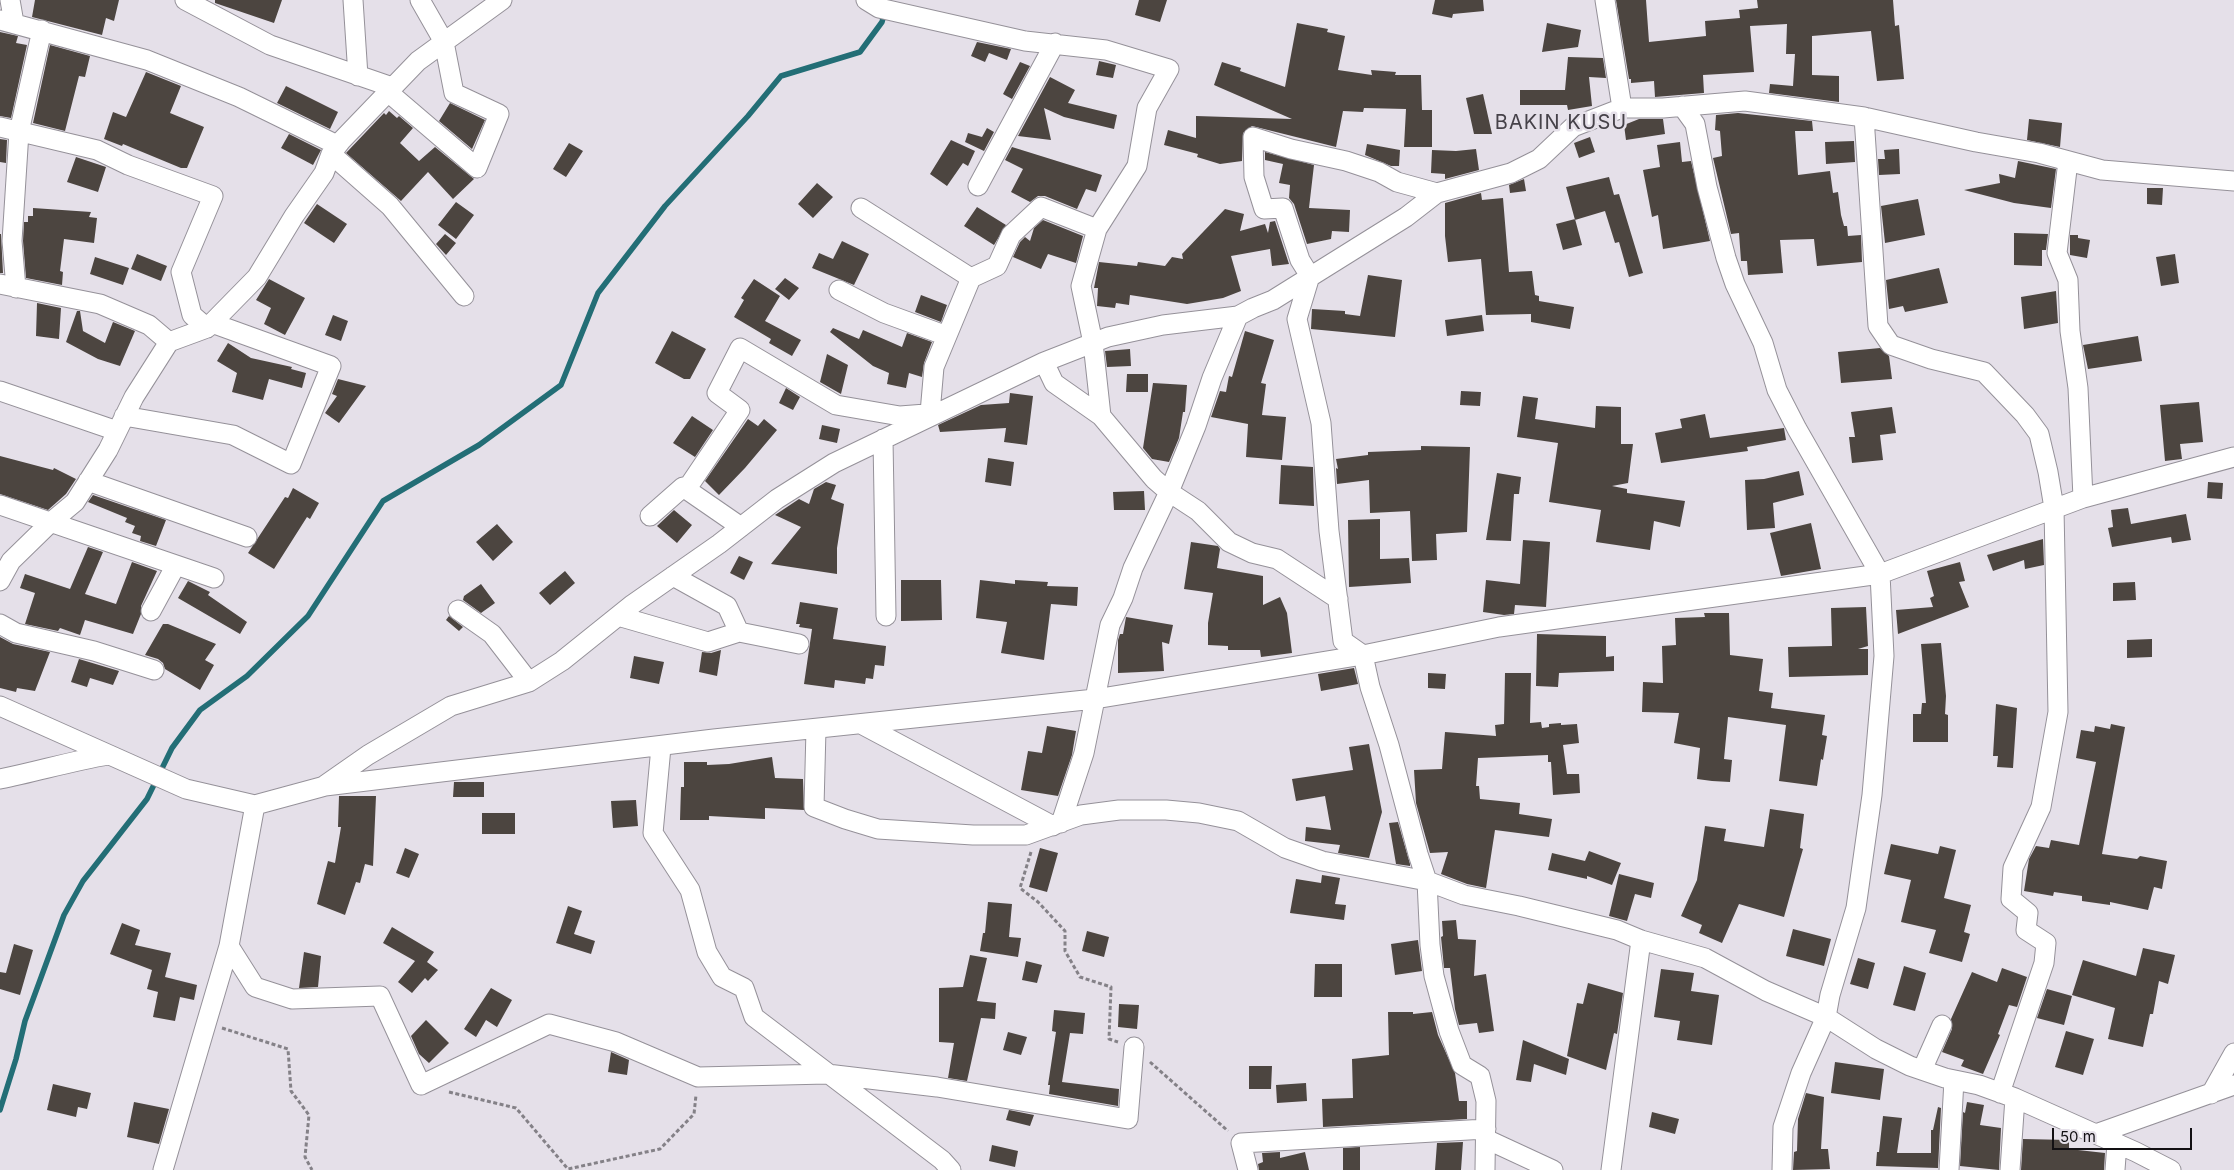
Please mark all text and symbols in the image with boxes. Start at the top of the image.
district label: BAKIN KUSU [1494,111,1628,135]
scale bar [2054,1118,2194,1150]
text: 50 m [2060,1127,2096,1146]

